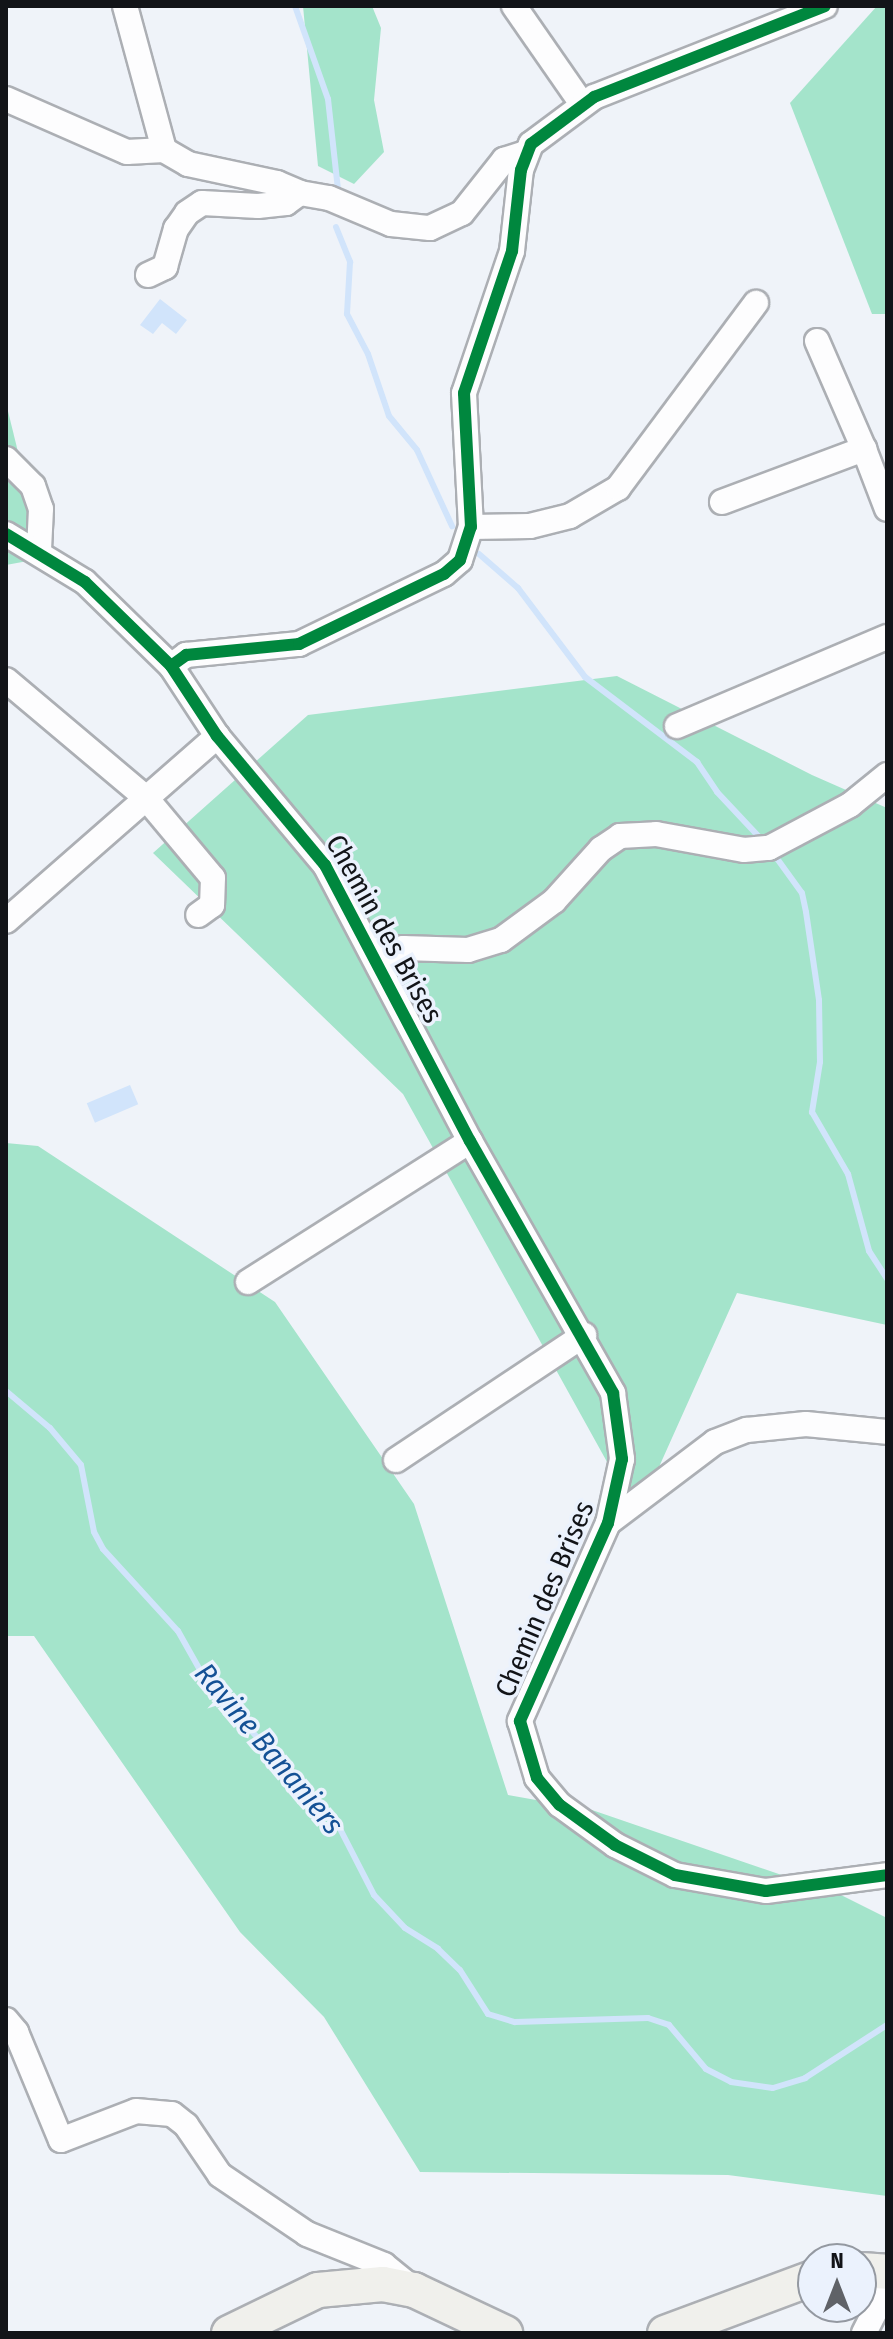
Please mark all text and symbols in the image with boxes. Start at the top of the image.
street label: Chemin des Brises [318,829,450,1029]
street label: Chemin des Brises [489,1496,601,1702]
water label: Ravine Bananiers [187,1656,351,1842]
north arrow [797,2243,877,2323]
text: N [830,2247,844,2274]

